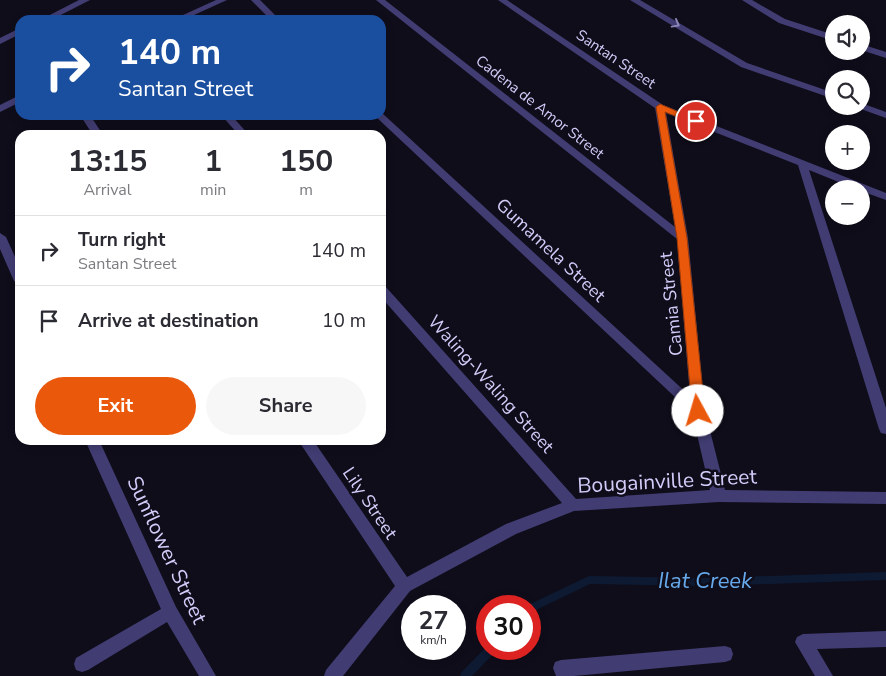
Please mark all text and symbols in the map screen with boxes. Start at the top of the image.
map controls [825,15,870,225]
button: sound [825,15,870,60]
one-way arrow [671,17,680,27]
street label: Santan Street [572,25,660,93]
text: 140 m [118,29,221,76]
icon: right [35,35,100,100]
street label: Cadena de Amor Street [472,51,609,164]
button: search [825,70,870,115]
text: Santan Street [118,74,253,104]
pin [675,100,717,142]
icon: arrive [682,107,710,135]
button: + [825,125,870,170]
text: 13:15 [68,141,147,182]
text: 1 [204,141,222,182]
text: 150 [279,141,333,182]
text: Arrival [83,179,132,201]
text: min [200,179,226,201]
text: m [299,179,313,201]
button: − [825,180,870,225]
street label: Gumamela Street [491,193,612,308]
text: Turn right [78,227,165,253]
icon: right [35,237,63,265]
text: 140 m [311,238,366,264]
street label: Camia Street [654,250,688,357]
text: Santan Street [78,253,176,275]
icon: arrive [35,307,63,335]
text: Arrive at destination [78,308,259,334]
text: 10 m [322,308,366,334]
street label: Waling-Waling Street [423,310,560,459]
button: Exit [35,377,196,435]
button: Share [206,377,366,435]
position arrow [671,384,723,436]
street label: Lily Street [337,462,403,544]
street label: Bougainville Street [577,462,758,500]
street label: Sunflower Street [120,472,214,629]
water label: Ilat Creek [658,566,753,596]
speed limit sign: 30 [476,595,541,660]
text: 27 [418,604,449,638]
text: km/h [420,632,447,648]

